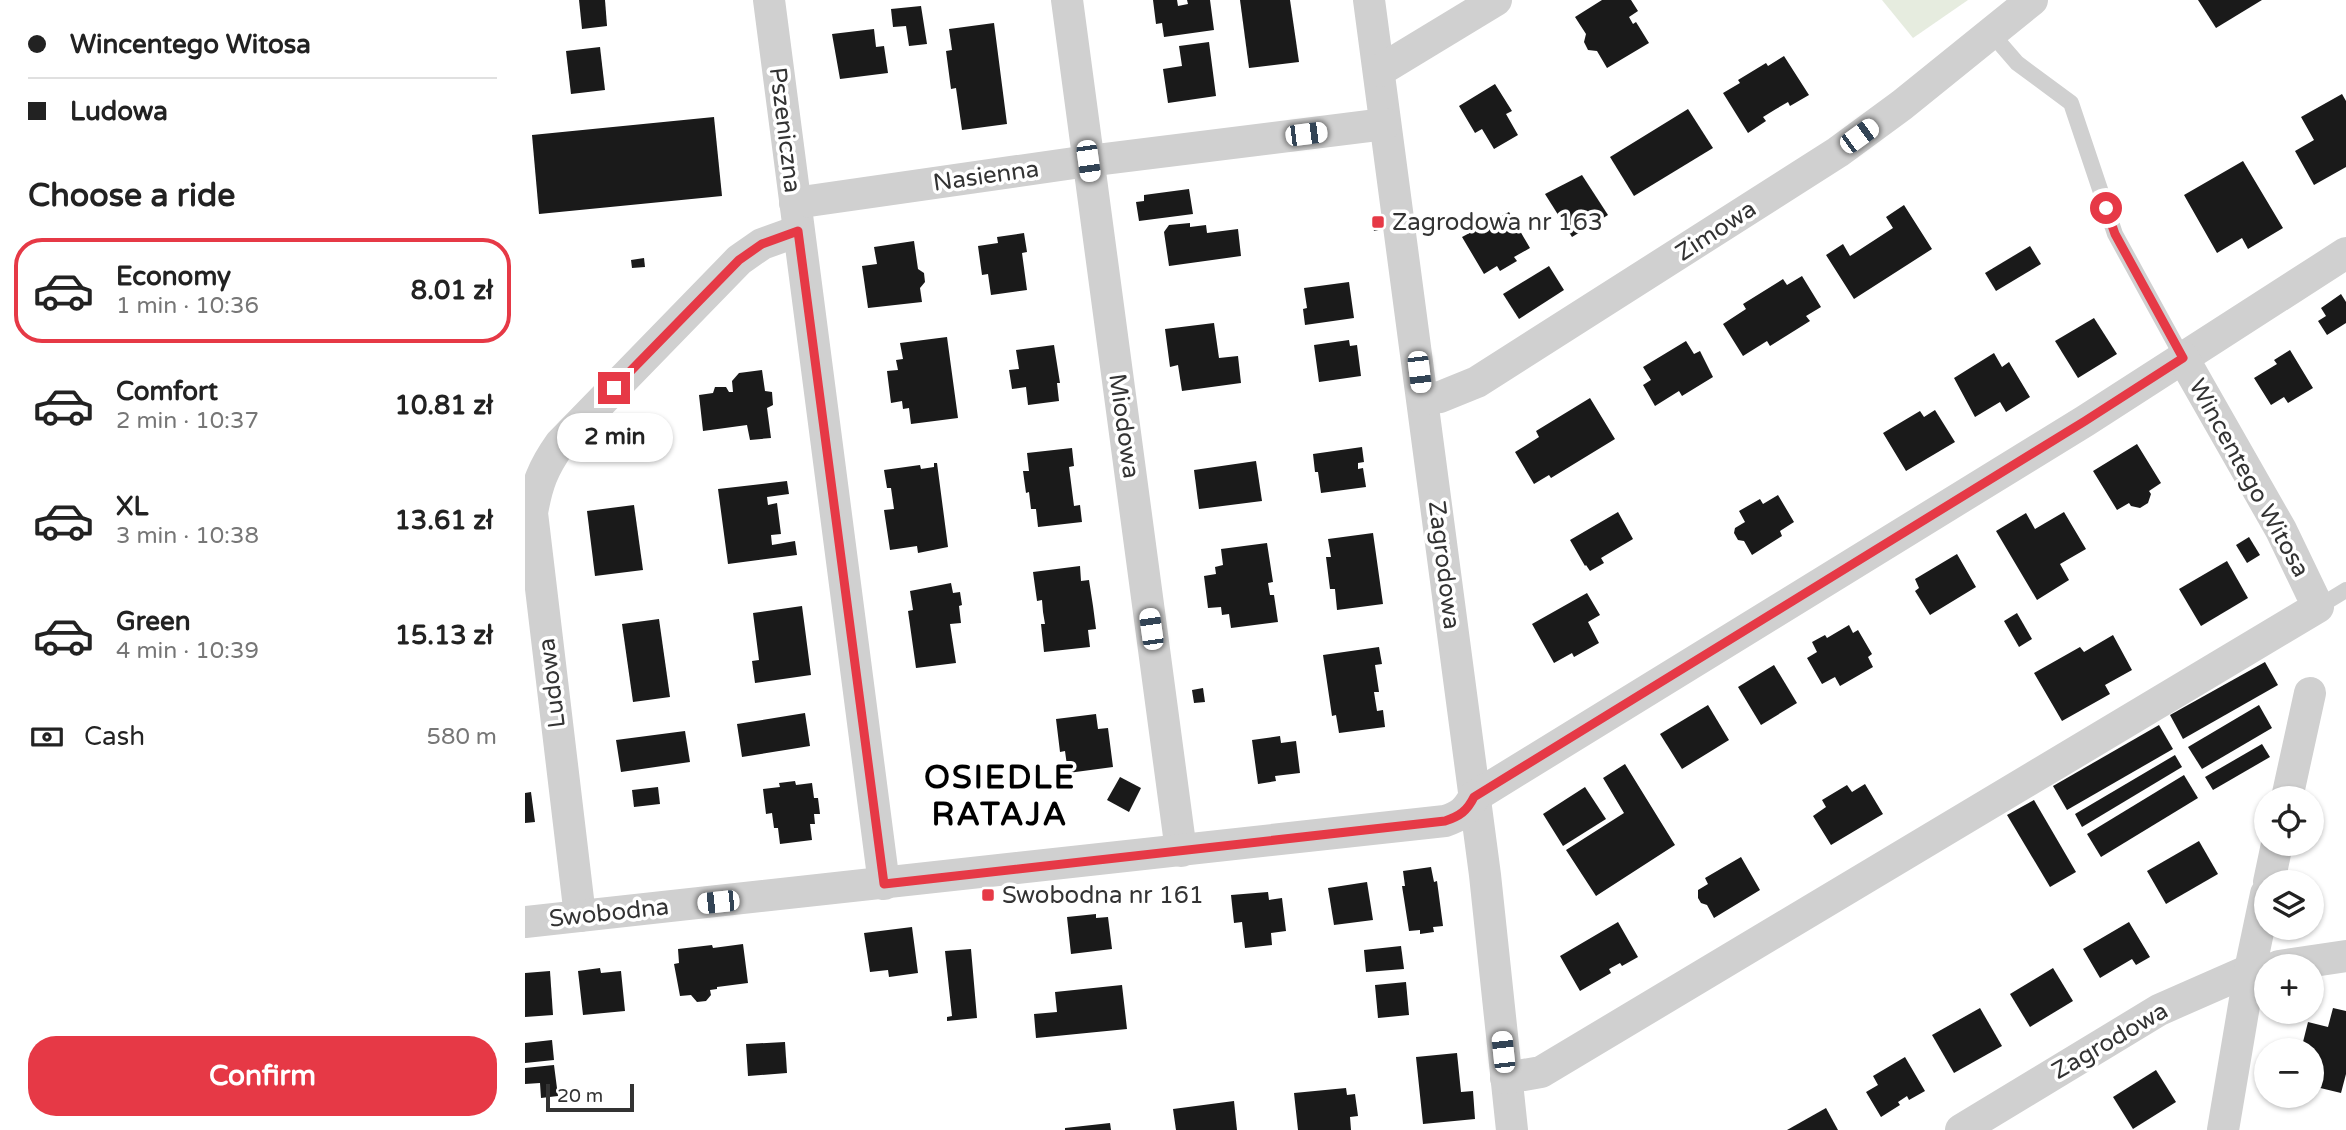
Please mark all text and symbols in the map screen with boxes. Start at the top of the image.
text: Wincentego Witosa [70,29,311,60]
street label: Pszeniczna [763,65,807,195]
text: Ludowa [70,96,168,127]
car [1836,115,1883,157]
car [1284,121,1329,147]
car [1075,139,1102,183]
street label: Nasienna [931,154,1041,198]
text: Choose a ride [28,177,235,215]
route start [2090,192,2122,224]
street label: Zimowa [1670,194,1762,268]
place label: Zagrodowa nr 163 [1392,208,1603,237]
marker: Zagrodowa nr 163 [1370,214,1386,230]
icon: car [32,259,95,322]
text: Economy [116,261,231,292]
text: 8.01 zł [411,275,493,306]
text: 1 min · 10:36 [116,292,259,320]
car [1407,350,1432,394]
route end [598,372,630,404]
street label: Miodowa [1102,372,1146,480]
icon: car [32,374,95,437]
street label: Wincentego Witosa [2182,374,2316,582]
text: Comfort [116,376,218,407]
text: 10.81 zł [395,390,493,421]
text: 2 min · 10:37 [116,407,259,435]
callout: 2 min [556,412,672,462]
text: 2 min [584,423,646,451]
icon: car [32,489,95,552]
text: XL [116,491,148,522]
street label: Zagrodowa [1422,499,1466,631]
text: 13.61 zł [394,505,493,536]
text: 3 min · 10:38 [116,522,259,550]
icon: car [32,604,95,667]
text: Green [116,606,191,637]
car [1138,607,1165,651]
text: 15.13 zł [395,620,493,651]
street label: Ludowa [532,636,572,730]
text: 4 min · 10:39 [116,637,259,665]
icon: cash [28,718,66,756]
text: Cash [84,721,145,752]
text: 580 m [427,723,497,751]
district label: OSIEDLE RATAJA [924,759,1076,834]
map controls [2254,786,2324,1108]
button: locate [2254,786,2324,856]
button: layers [2254,870,2324,940]
place label: Swobodna nr 161 [1002,881,1204,910]
marker: Swobodna nr 161 [980,887,996,903]
car [697,889,740,915]
street label: Swobodna [548,892,670,934]
button: + [2254,954,2324,1024]
street label: Zagrodowa [2047,996,2173,1086]
car [1491,1030,1516,1074]
button: Confirm [28,1036,497,1116]
button: − [2254,1038,2324,1108]
scale bar [546,1081,633,1113]
text: 20 m [557,1085,603,1107]

